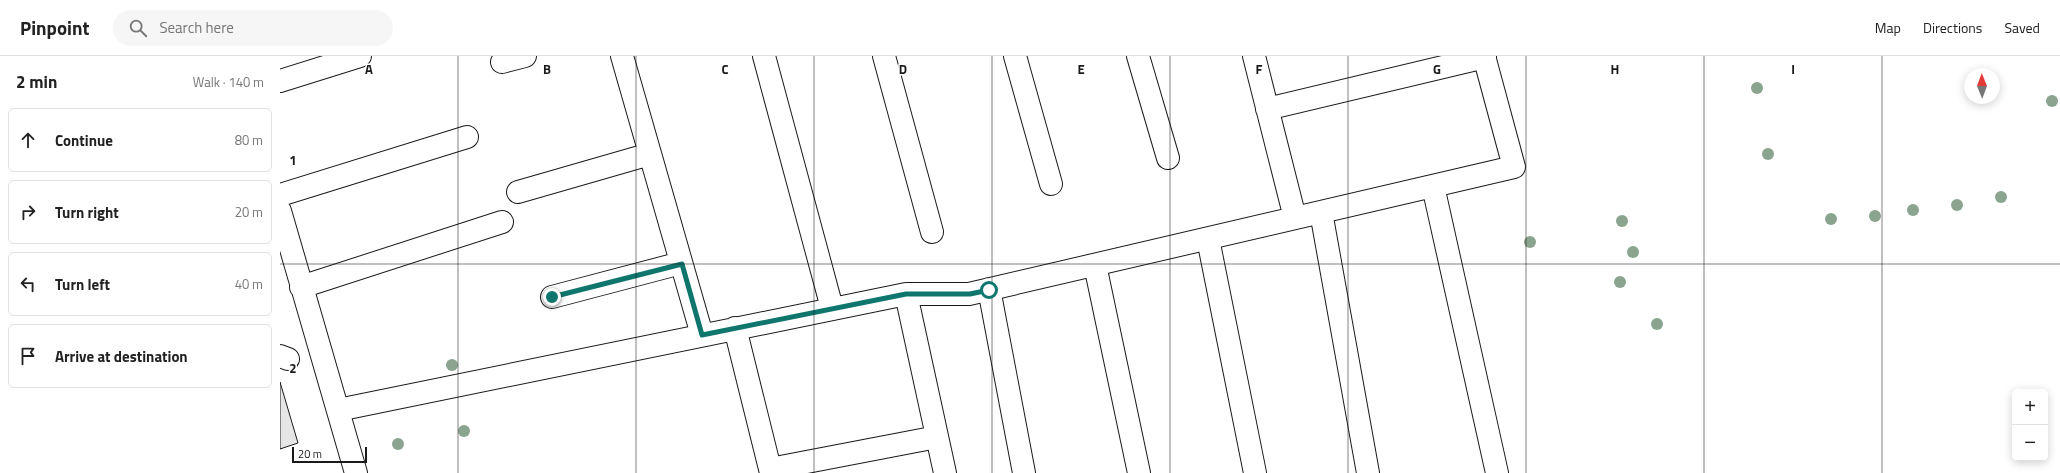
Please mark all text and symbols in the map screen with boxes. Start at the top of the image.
search box [113,10,393,46]
text: Pinpoint [20,13,89,42]
text: Search here [159,16,234,39]
icon: search [127,17,149,39]
text: Map [1875,17,1901,38]
text: Directions [1923,17,1982,38]
text: Saved [2004,17,2040,38]
text: A [365,59,373,79]
text: B [543,59,551,79]
text: C [721,59,729,79]
text: D [899,59,907,79]
text: E [1077,59,1085,79]
text: F [1256,59,1263,79]
text: G [1433,59,1441,79]
text: H [1611,59,1619,79]
text: I [1791,59,1795,79]
north arrow [1964,68,2000,104]
text: 2 min [16,69,57,95]
text: Walk · 140 m [193,72,264,92]
icon: ahead [17,129,39,151]
text: Continue [55,129,113,152]
text: 80 m [235,130,263,150]
text: 1 [289,150,297,170]
icon: right [17,201,39,223]
text: Turn right [55,201,119,224]
text: 20 m [235,202,263,222]
icon: left [17,273,39,295]
text: Turn left [55,273,110,296]
text: 40 m [235,274,263,294]
route start [980,281,998,299]
route end [543,288,561,306]
icon: arrive [17,345,39,367]
text: Arrive at destination [55,345,188,368]
text: 2 [289,358,297,378]
map controls [2012,389,2048,461]
button: + [2012,389,2048,425]
button: − [2012,425,2048,461]
scale bar [292,445,367,464]
text: 20 m [298,446,322,462]

